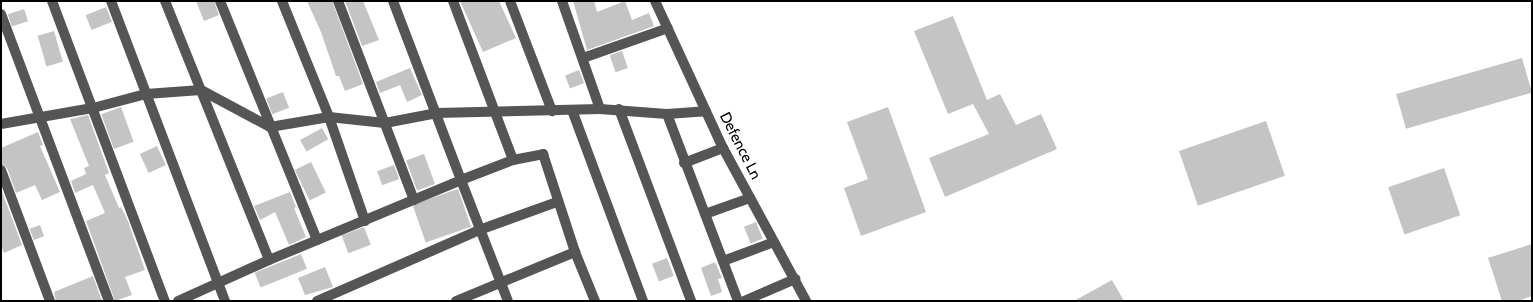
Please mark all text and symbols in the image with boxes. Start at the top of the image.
street label: Defence Ln [715,109,765,183]

